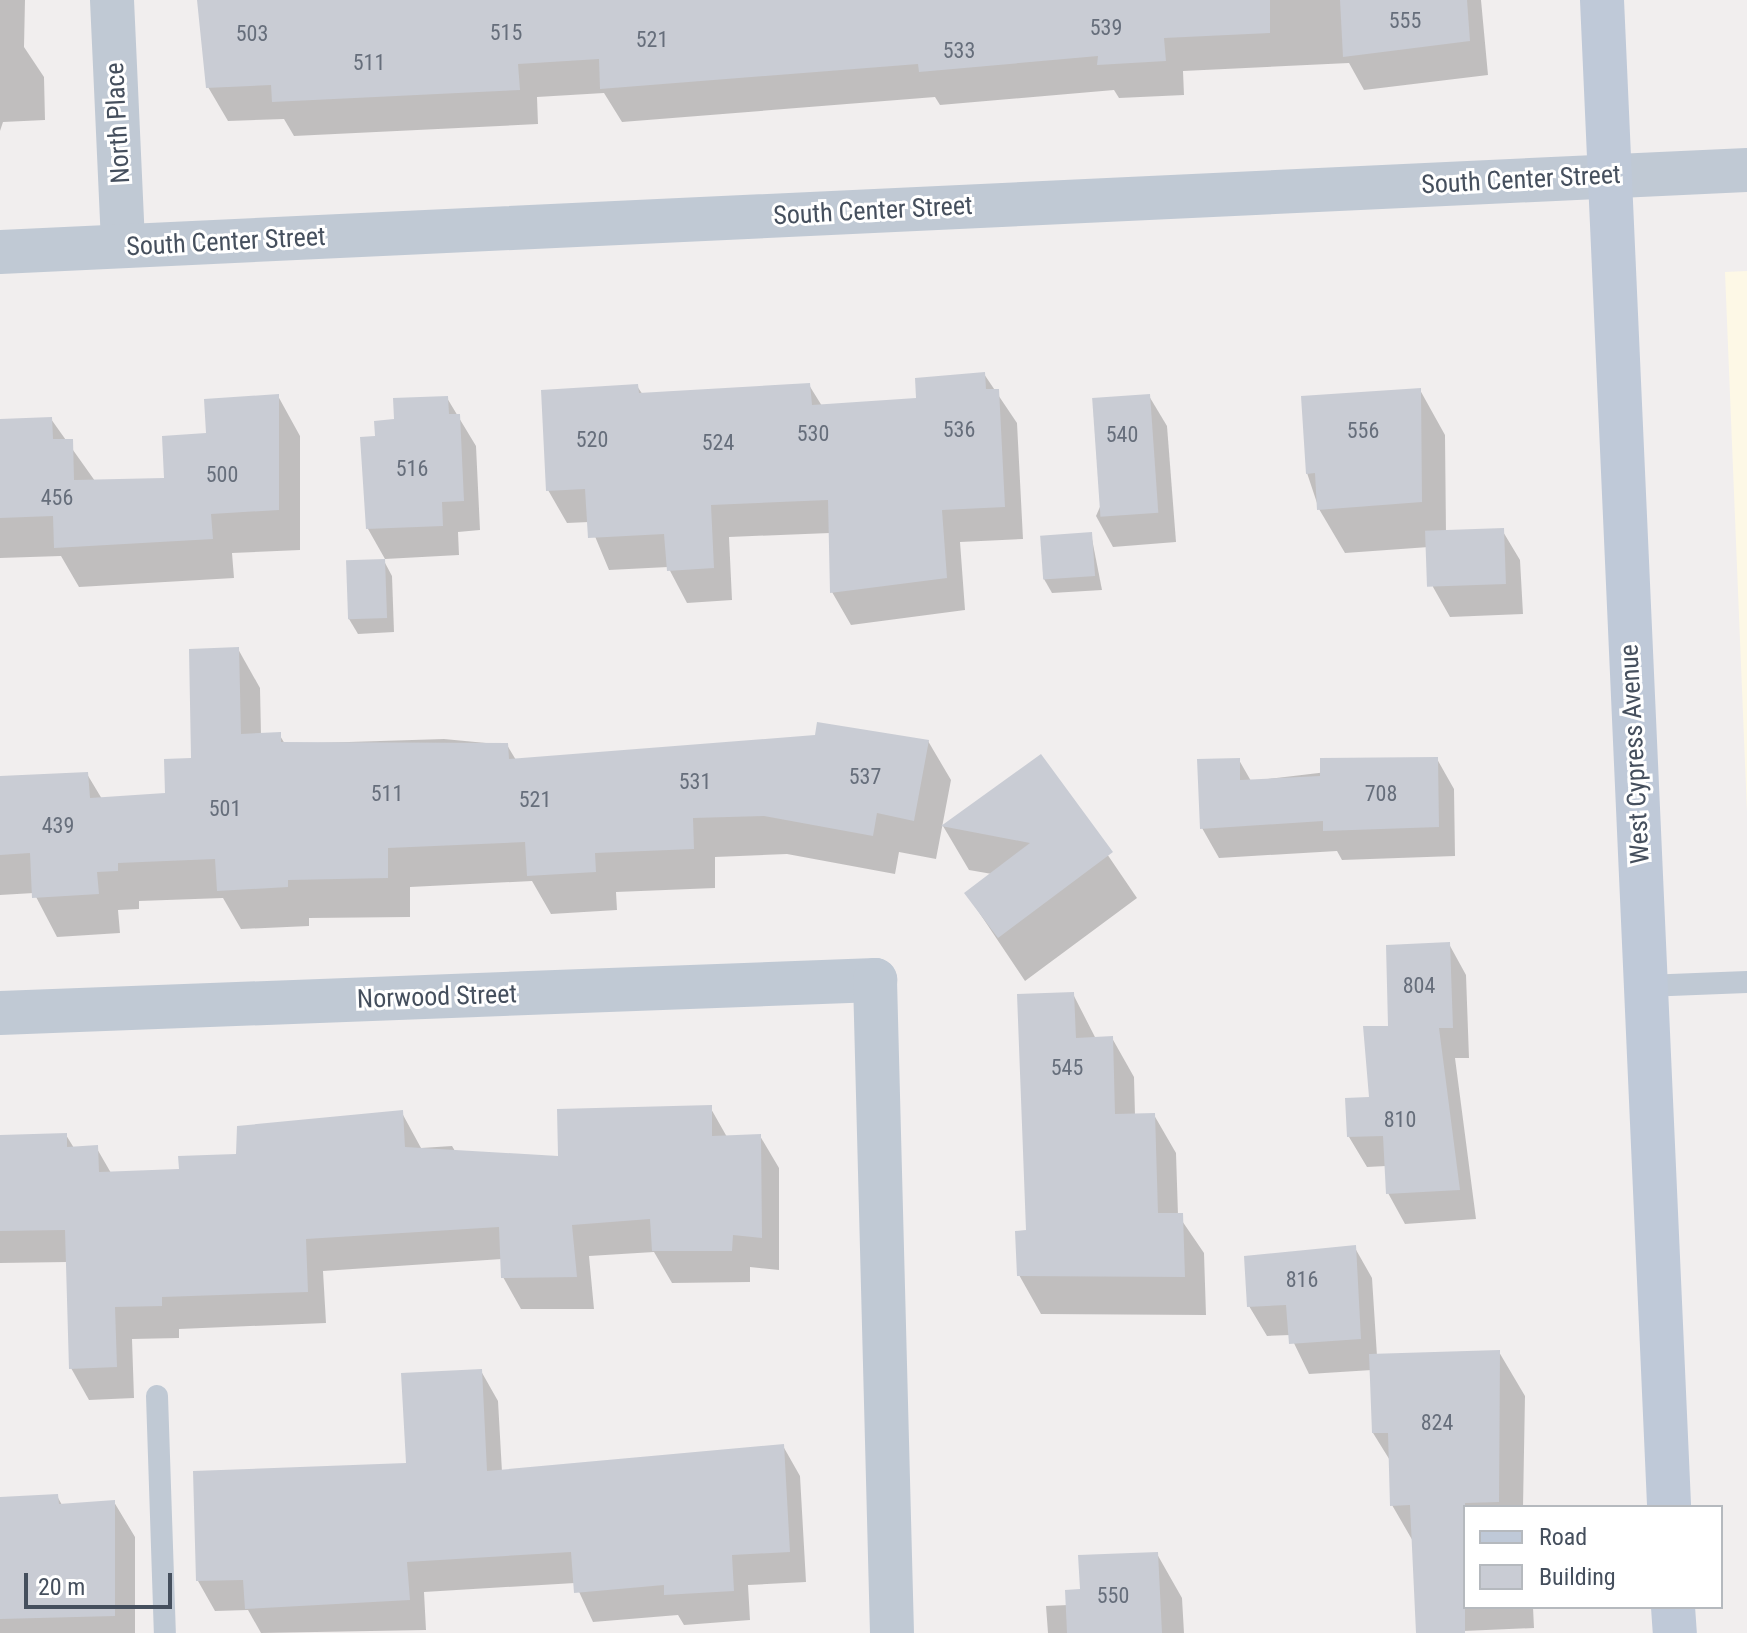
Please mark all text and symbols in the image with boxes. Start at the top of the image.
house number: 555 [1389,8,1421,34]
house number: 539 [1090,15,1122,41]
house number: 515 [490,20,522,46]
house number: 503 [236,21,268,47]
house number: 521 [636,27,668,53]
house number: 533 [943,38,975,64]
house number: 511 [353,50,385,76]
street label: North Place [99,62,137,184]
street label: South Center Street [1421,159,1621,201]
street label: South Center Street [773,190,973,232]
street label: South Center Street [126,221,326,263]
house number: 536 [943,417,975,443]
house number: 556 [1347,418,1379,444]
house number: 530 [797,421,829,447]
house number: 540 [1106,422,1138,448]
house number: 520 [576,427,608,453]
house number: 524 [702,430,734,456]
house number: 516 [396,456,428,482]
house number: 500 [206,462,238,488]
house number: 456 [41,485,73,511]
street label: West Cypress Avenue [1614,643,1656,865]
house number: 537 [849,764,881,790]
house number: 531 [679,769,711,795]
house number: 511 [371,781,403,807]
house number: 708 [1365,781,1397,807]
house number: 521 [519,787,551,813]
house number: 501 [209,796,241,822]
house number: 439 [42,813,74,839]
house number: 804 [1403,973,1435,999]
street label: Norwood Street [356,979,518,1015]
house number: 545 [1051,1055,1083,1081]
house number: 810 [1384,1107,1416,1133]
house number: 816 [1286,1267,1318,1293]
house number: 824 [1421,1410,1453,1436]
legend [1463,1505,1723,1609]
text: Road [1539,1523,1587,1551]
scale bar [28,1557,176,1607]
text: Building [1539,1563,1616,1591]
text: 20 m [38,1573,85,1601]
house number: 550 [1097,1583,1129,1609]

